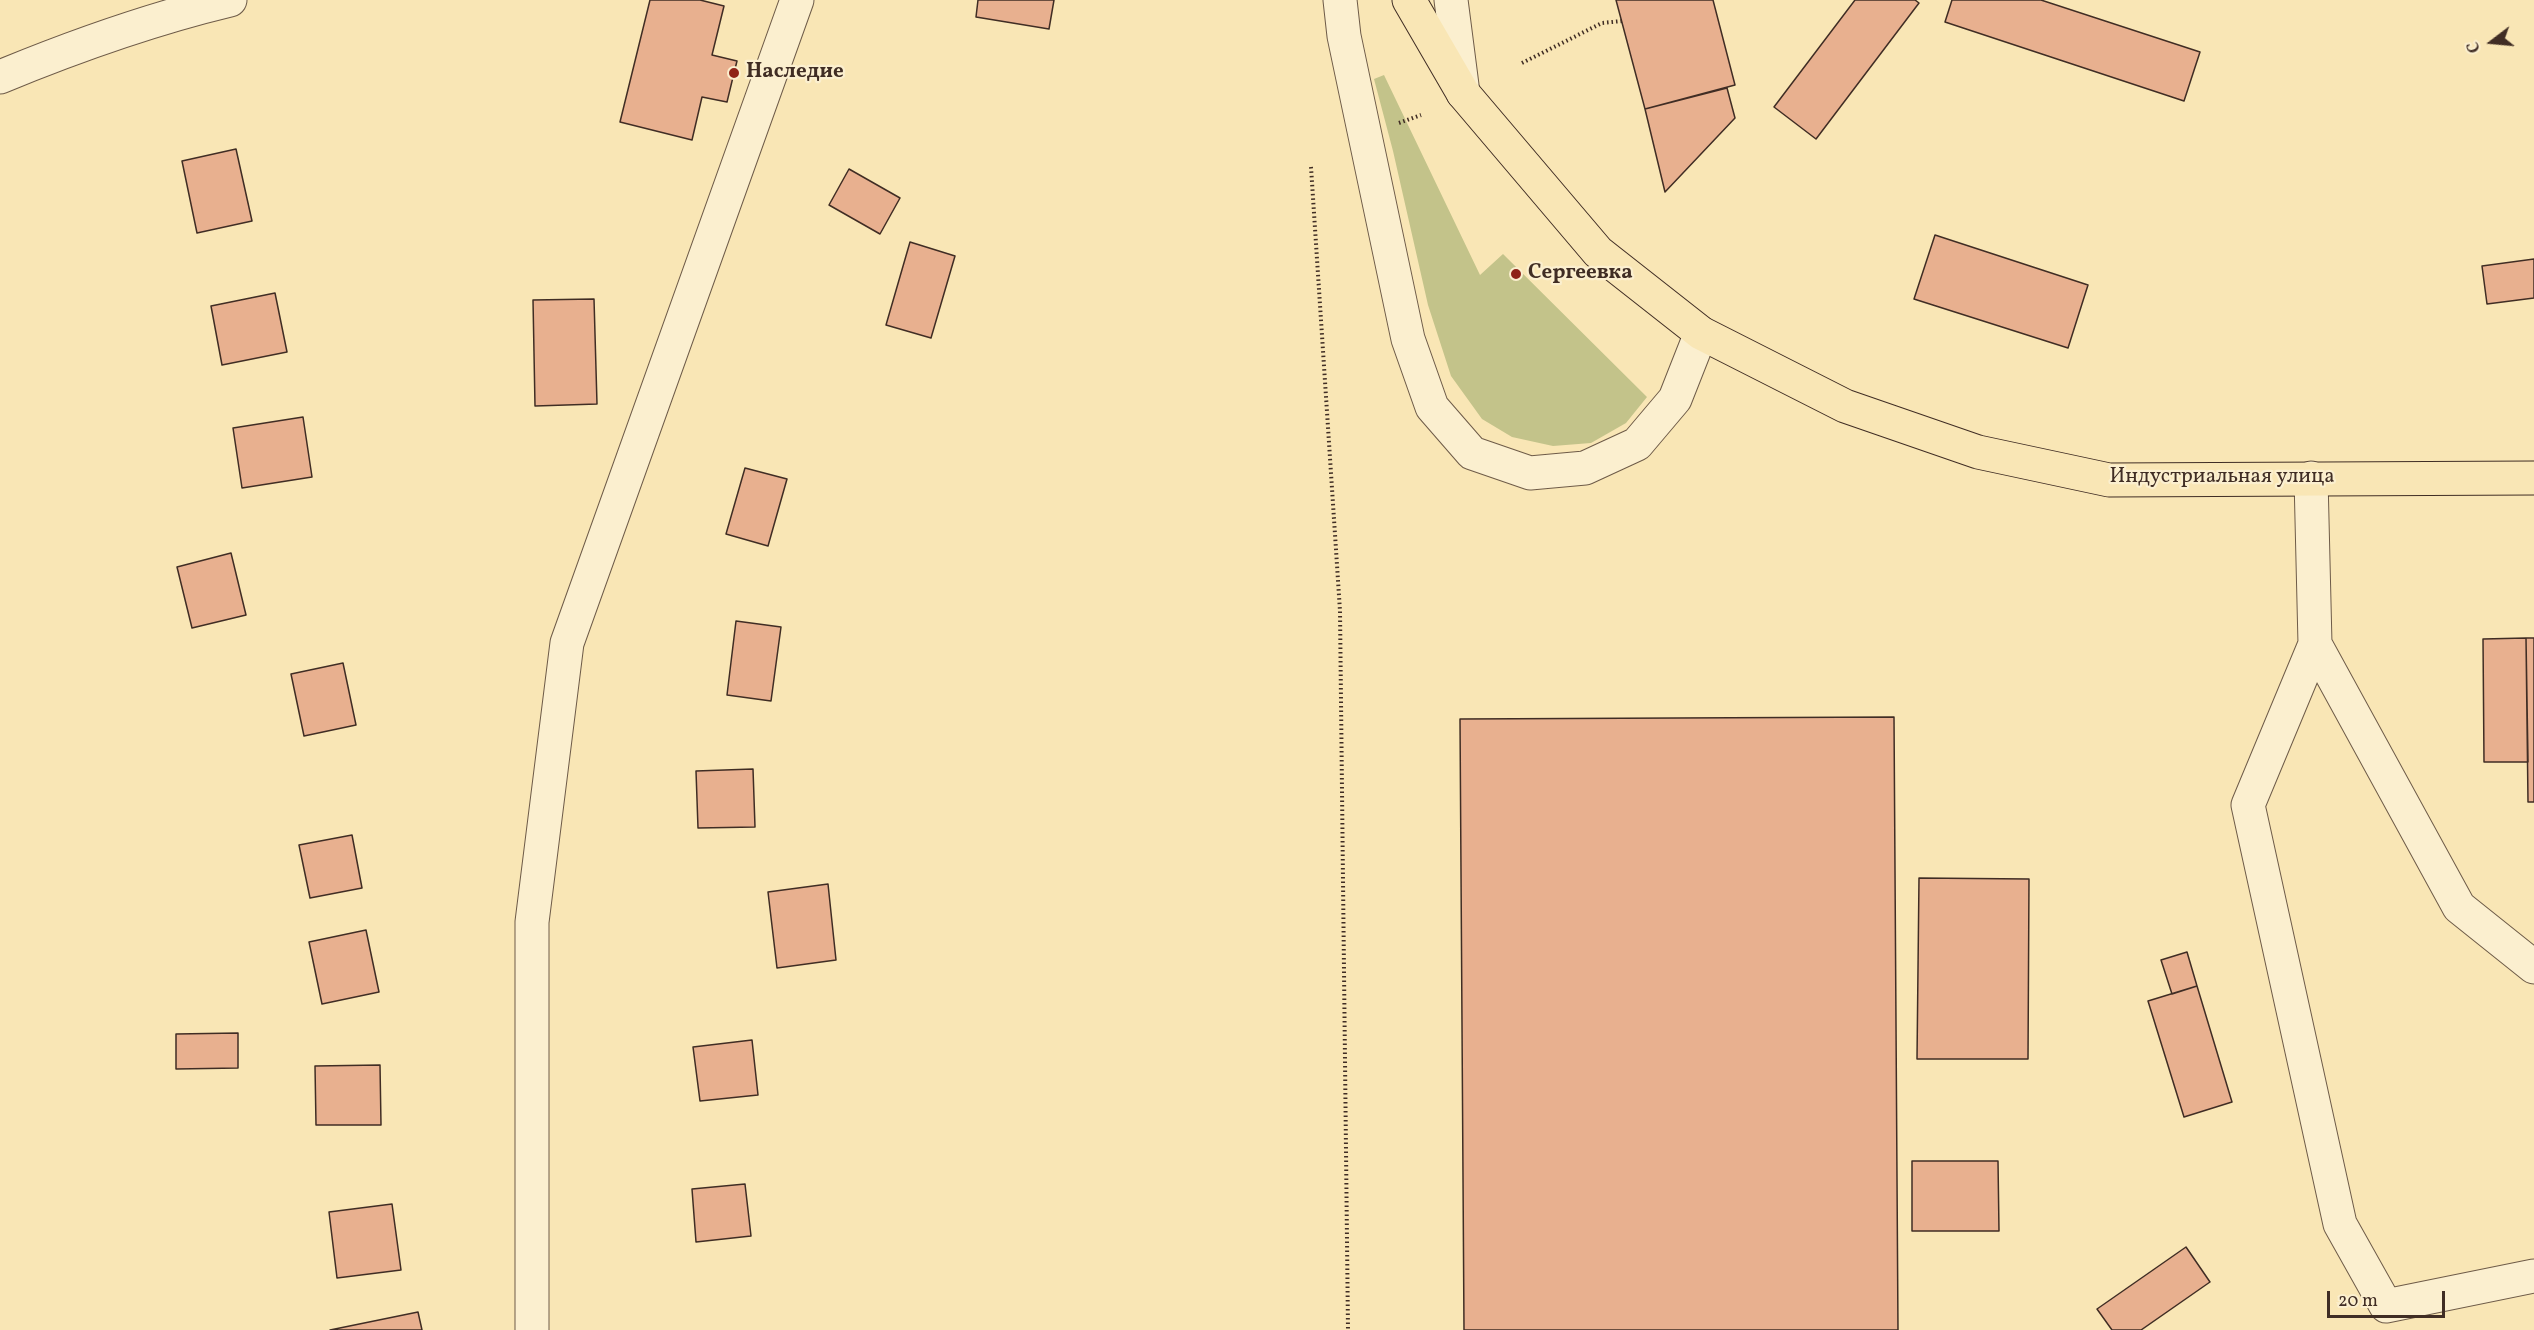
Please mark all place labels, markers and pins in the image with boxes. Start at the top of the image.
place label: Наследие [746,60,844,86]
marker: Наследие [727,66,741,80]
place label: Сергеевка [1528,261,1633,287]
marker: Сергеевка [1509,267,1523,281]

